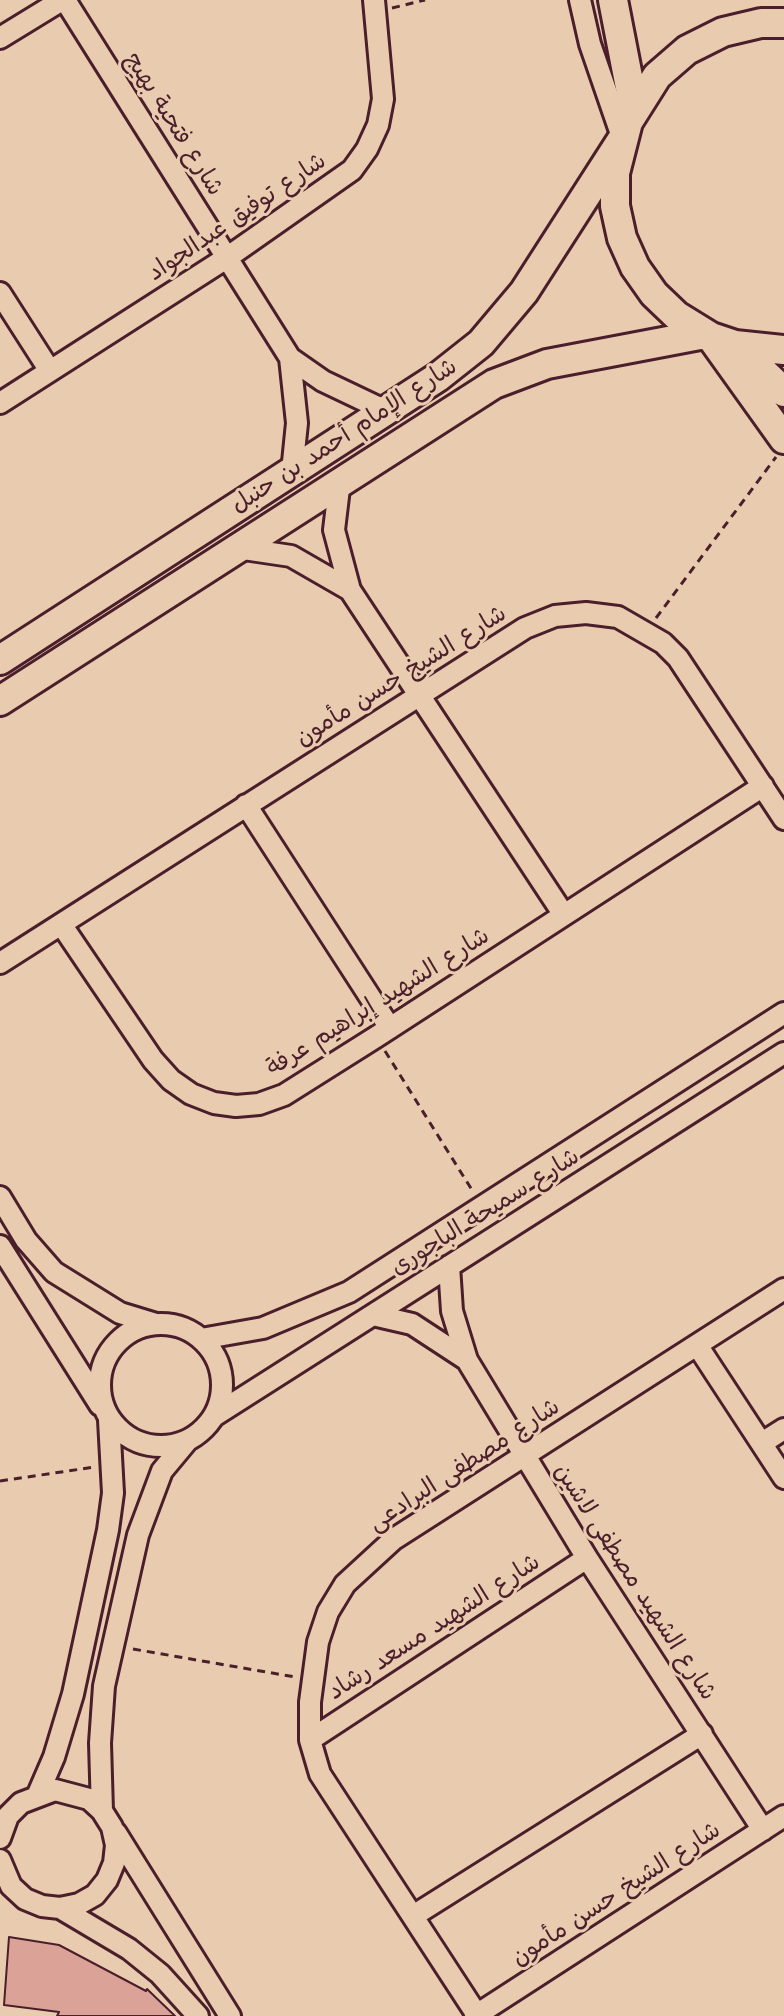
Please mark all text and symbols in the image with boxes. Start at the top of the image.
street label: شارع فتحية بهيج [118,47,230,201]
street label: شارع توفيق عبدالجواد [142,147,332,287]
street label: شارع الإمام أحمد بن حنبل [226,352,462,520]
street label: شارع الشيخ حسن مأمون [290,599,512,753]
street label: شارع الشهيد إبراهيم عرفة [261,922,495,1082]
street label: شارع سميحة الباجورى [385,1142,585,1282]
street label: شارع مصطفى البرادعى [363,1392,565,1538]
street label: شارع الشهيد مصطفى لاشين [548,1458,722,1706]
street label: شارع الشهيد مسعد رشاد [323,1548,545,1706]
street label: شارع الشيخ حسن مأمون [506,1816,726,1972]

